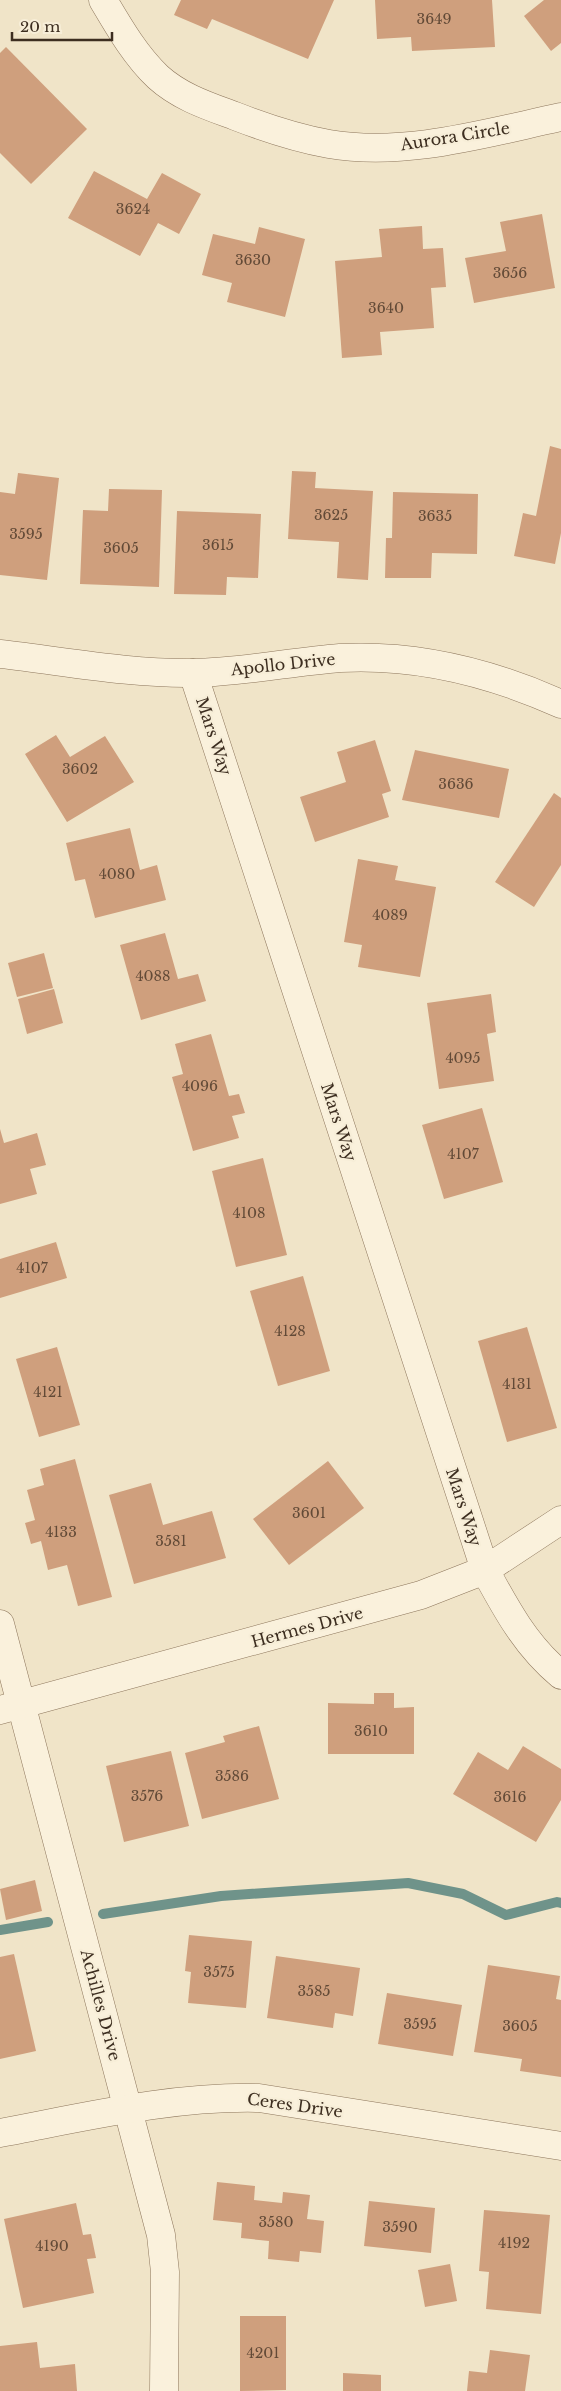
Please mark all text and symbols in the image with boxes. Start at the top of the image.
scale bar [12,10,112,42]
house number: 3649 [417,10,451,28]
text: 20 m [20,17,60,36]
street label: Aurora Circle [398,117,511,155]
house number: 3624 [116,200,150,218]
house number: 3630 [235,251,271,269]
house number: 3656 [493,264,527,282]
house number: 3640 [368,299,404,317]
house number: 3625 [314,506,348,524]
house number: 3635 [418,507,452,525]
house number: 3595 [9,525,43,543]
house number: 3615 [202,536,234,554]
house number: 3605 [103,539,139,557]
street label: Apollo Drive [229,649,336,680]
street label: Mars Way [192,694,236,778]
house number: 3602 [62,760,98,778]
house number: 3636 [438,775,474,793]
house number: 4080 [99,865,135,883]
house number: 4089 [372,906,408,924]
house number: 4088 [135,967,171,985]
house number: 4095 [445,1049,481,1067]
house number: 4096 [182,1077,218,1095]
street label: Mars Way [317,1080,361,1164]
house number: 4107 [447,1145,480,1163]
house number: 4108 [233,1204,265,1222]
house number: 4107 [16,1259,49,1277]
house number: 4128 [274,1322,306,1340]
house number: 4131 [502,1375,532,1393]
house number: 4121 [33,1383,63,1401]
street label: Mars Way [442,1465,486,1549]
house number: 3601 [292,1504,326,1522]
house number: 4133 [45,1523,77,1541]
house number: 3581 [155,1532,187,1550]
street label: Hermes Drive [249,1602,365,1652]
house number: 3610 [354,1722,388,1740]
house number: 3586 [215,1767,249,1785]
house number: 3576 [131,1787,163,1805]
house number: 3616 [494,1788,526,1806]
street label: Achilles Drive [76,1946,125,2063]
house number: 3575 [203,1963,235,1981]
house number: 3585 [297,1982,331,2000]
house number: 3595 [403,2015,437,2033]
house number: 3605 [502,2017,538,2035]
street label: Ceres Drive [246,2088,344,2122]
house number: 3580 [258,2213,294,2231]
house number: 3590 [382,2218,418,2236]
house number: 4192 [498,2234,530,2252]
house number: 4190 [35,2237,69,2255]
house number: 4201 [246,2344,280,2362]

